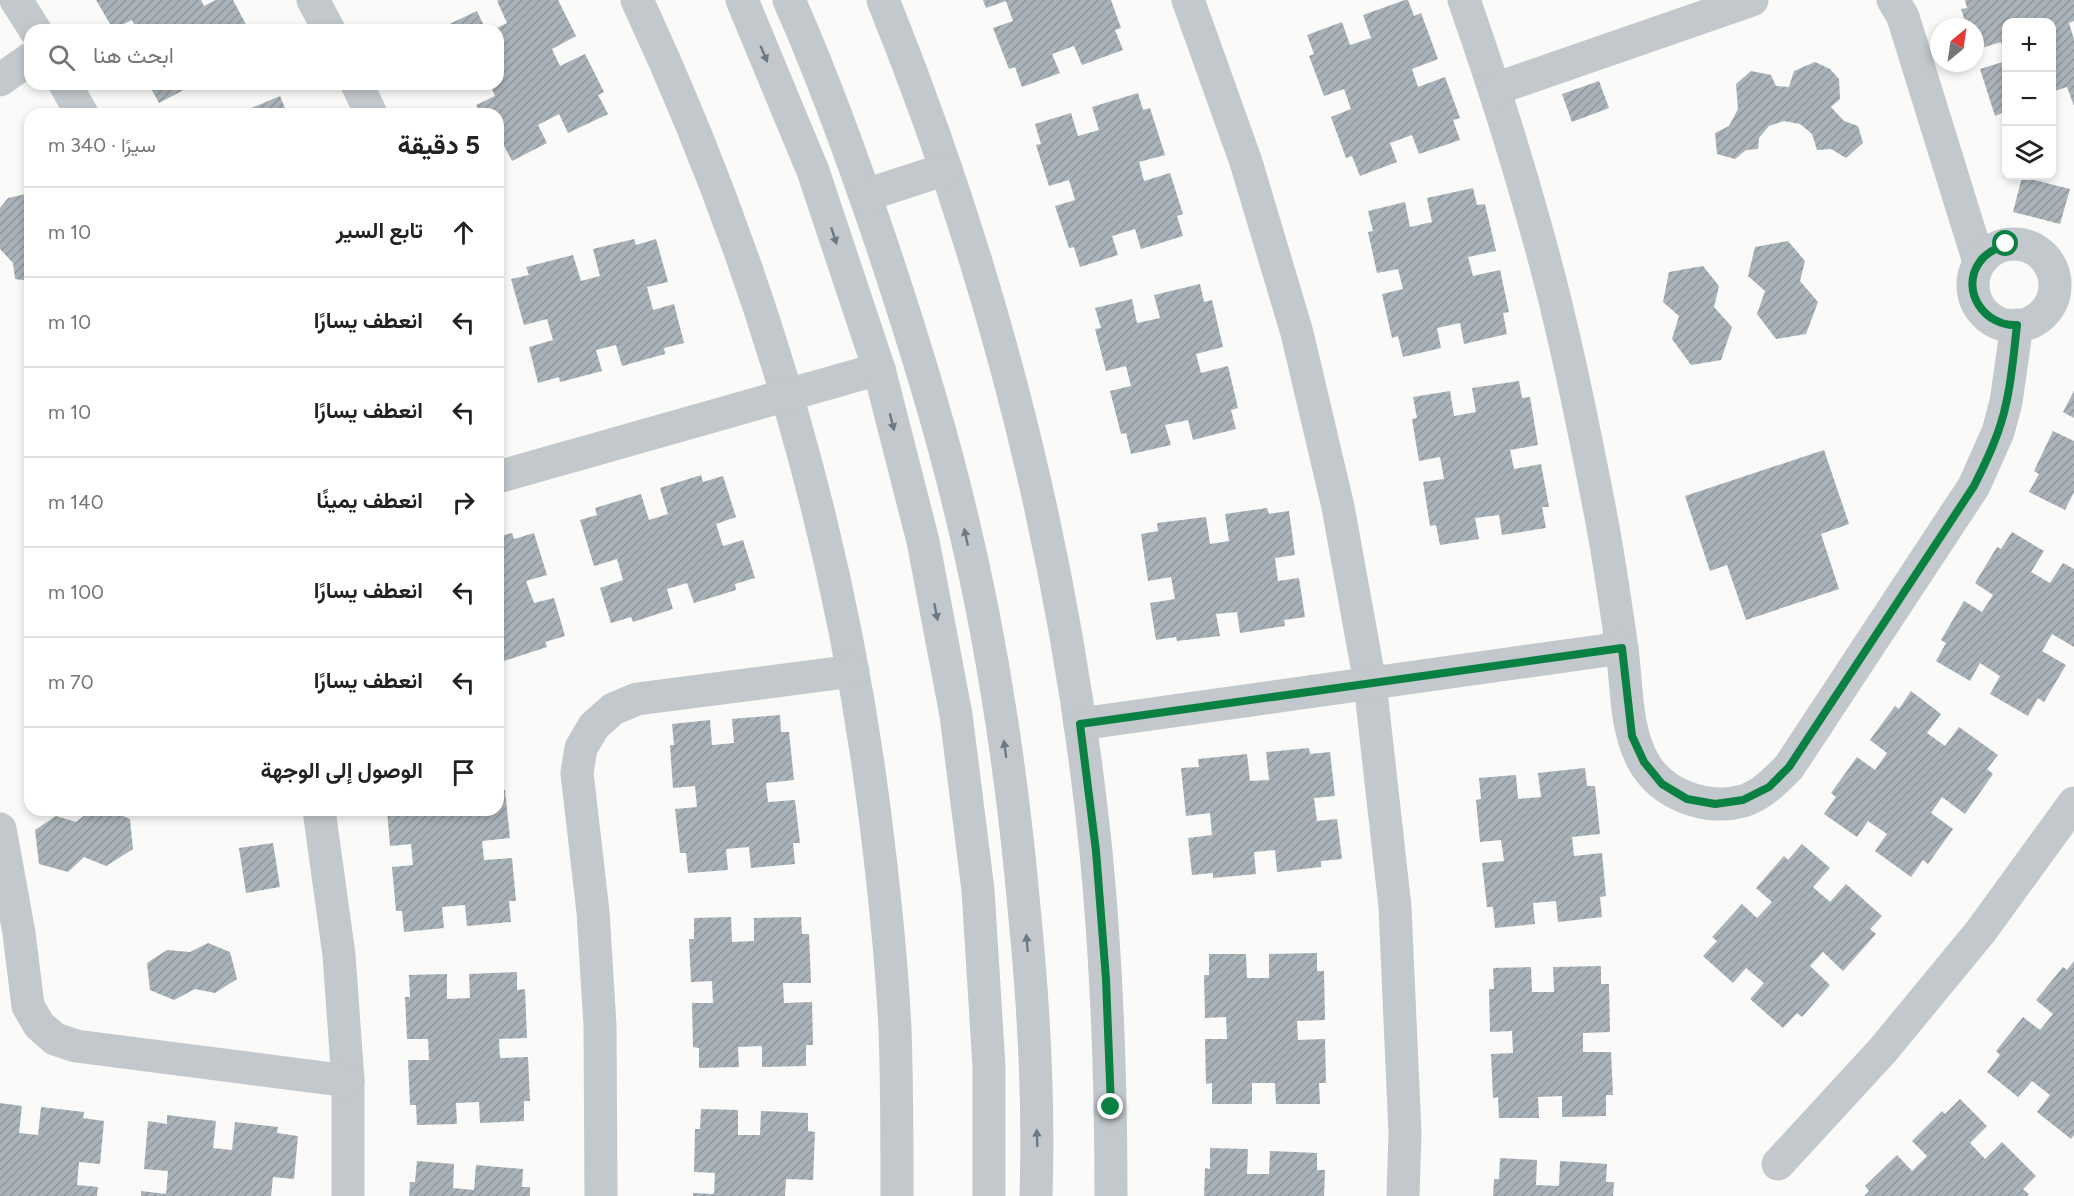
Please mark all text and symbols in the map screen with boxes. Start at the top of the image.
north arrow [1930,18,1984,72]
map controls [2002,18,2056,180]
button: + [2002,18,2056,72]
search box [24,24,504,90]
icon: search [45,41,78,74]
text: ابحث هنا [93,42,174,69]
one-way arrow [760,45,769,63]
button: − [2002,72,2056,126]
button: layers [2002,126,2056,180]
text: 5 دقيقة [397,129,480,161]
text: سيرًا · 340 m [48,133,156,157]
icon: ahead [447,216,480,249]
text: تابع السير [336,217,423,244]
text: 10 m [48,220,91,244]
one-way arrow [830,227,840,245]
route start [1992,230,2018,256]
icon: left [447,306,480,339]
text: انعطف يسارًا [314,307,423,334]
text: 10 m [48,310,91,334]
icon: left [447,396,480,429]
text: انعطف يسارًا [314,397,423,424]
text: 10 m [48,400,91,424]
one-way arrow [888,413,898,431]
icon: right [447,486,480,519]
text: انعطف يمينًا [316,487,423,514]
text: 140 m [48,490,103,514]
one-way arrow [961,527,970,546]
icon: left [447,576,480,609]
text: انعطف يسارًا [314,577,423,604]
text: 100 m [48,580,104,604]
one-way arrow [932,603,941,622]
icon: left [447,666,480,699]
text: انعطف يسارًا [314,667,423,694]
text: 70 m [48,670,94,694]
one-way arrow [1001,740,1010,759]
icon: arrive [447,756,480,789]
text: الوصول إلى الوجهة [260,757,423,784]
one-way arrow [1023,933,1032,952]
route end [1097,1093,1123,1119]
one-way arrow [1032,1128,1041,1147]

